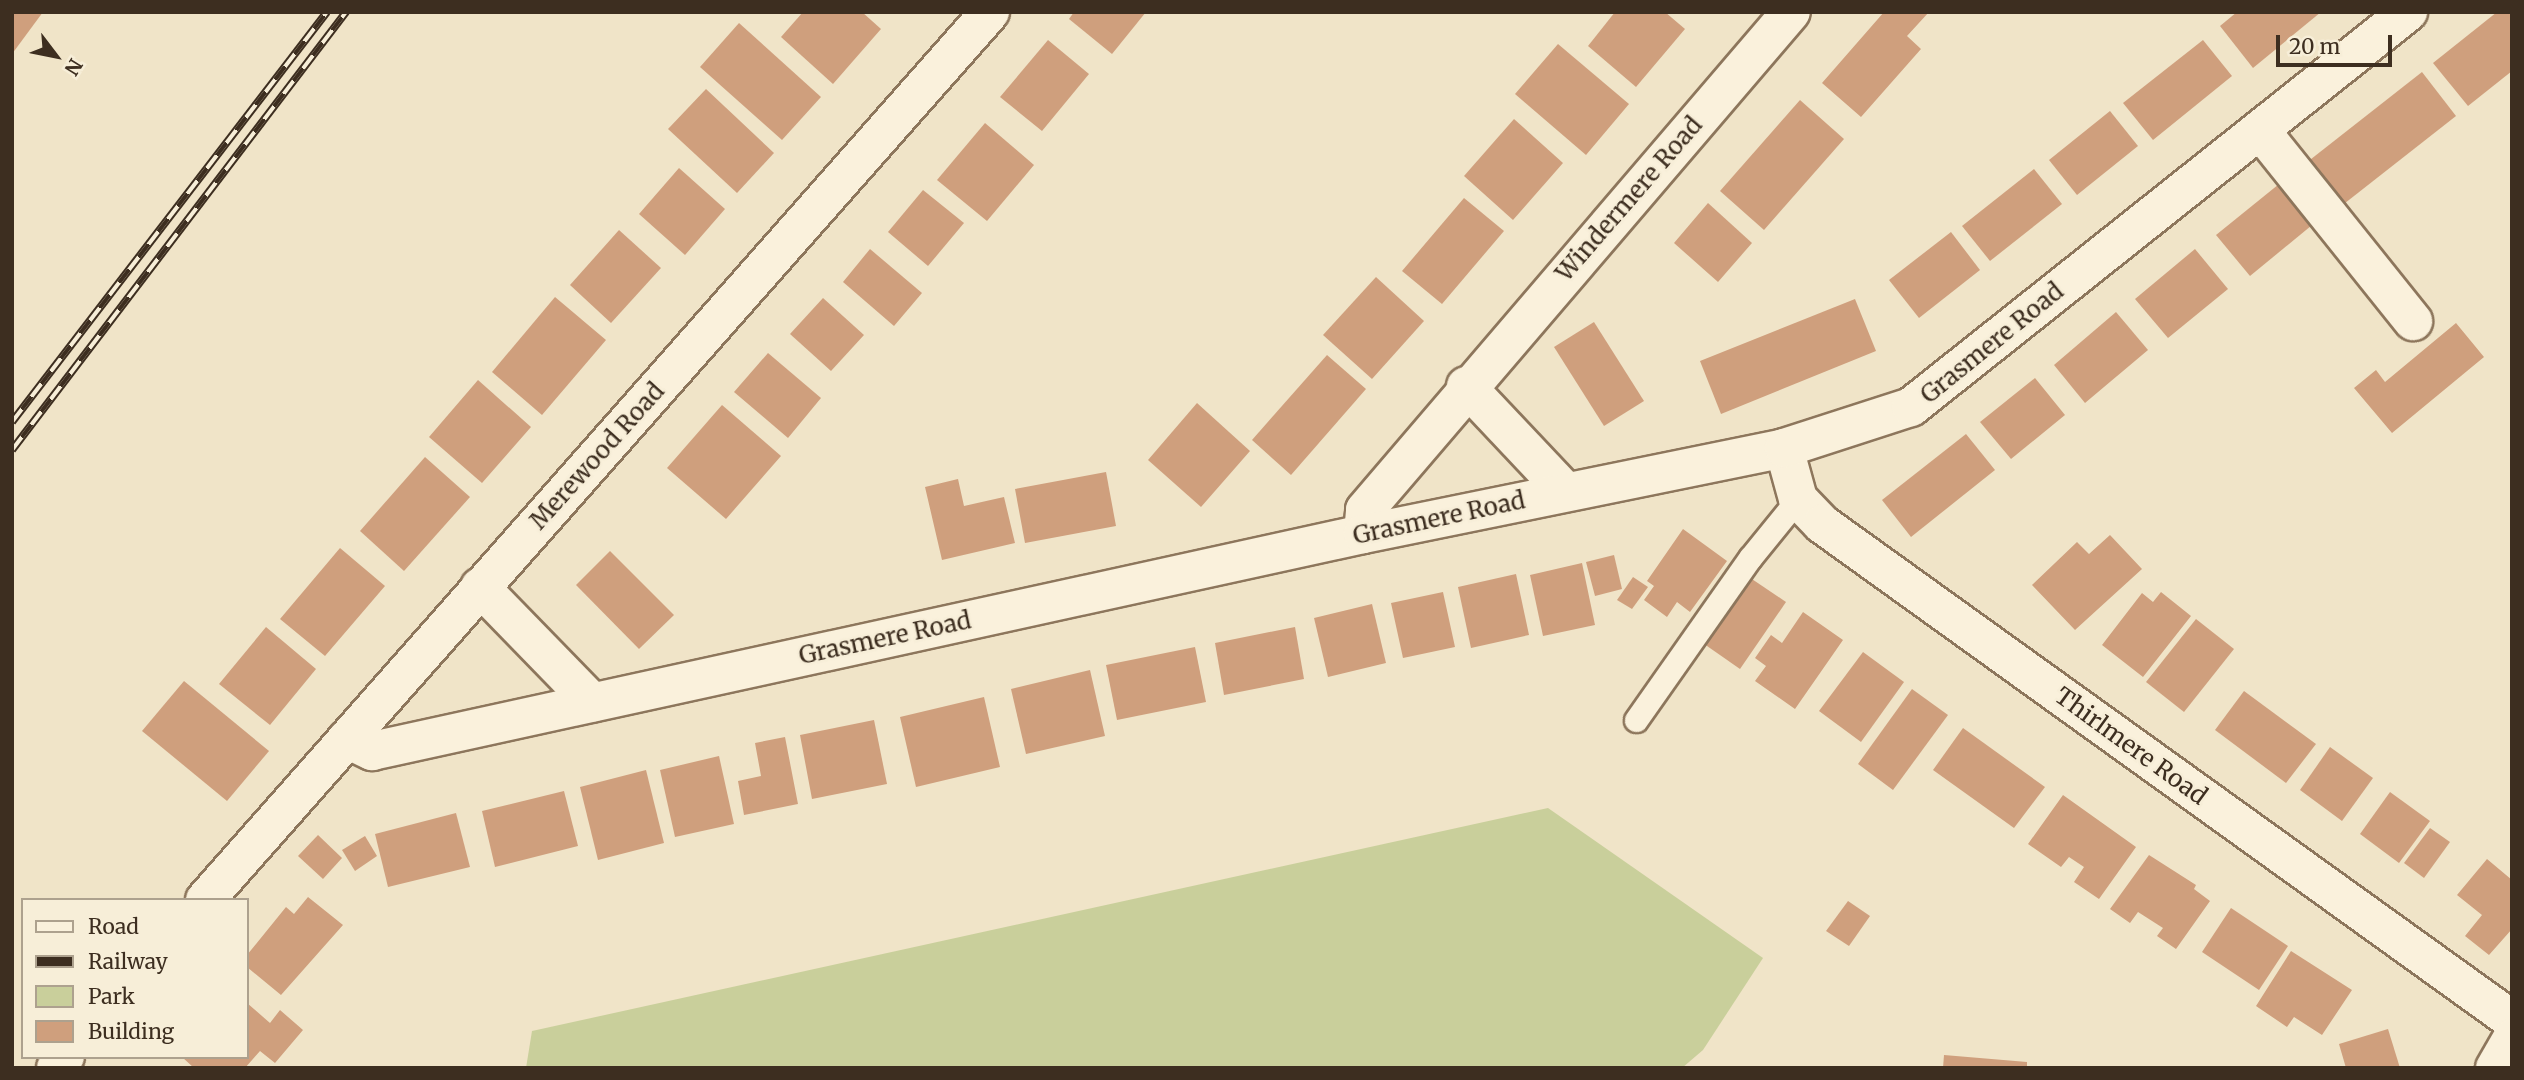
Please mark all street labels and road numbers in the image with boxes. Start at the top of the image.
street label: Windermere Road [1550,111,1708,287]
street label: Grasmere Road [1915,277,2069,409]
street label: Merewood Road [524,377,670,535]
street label: Grasmere Road [1350,486,1528,550]
street label: Grasmere Road [796,606,974,670]
street label: Thirlmere Road [2049,681,2213,811]

